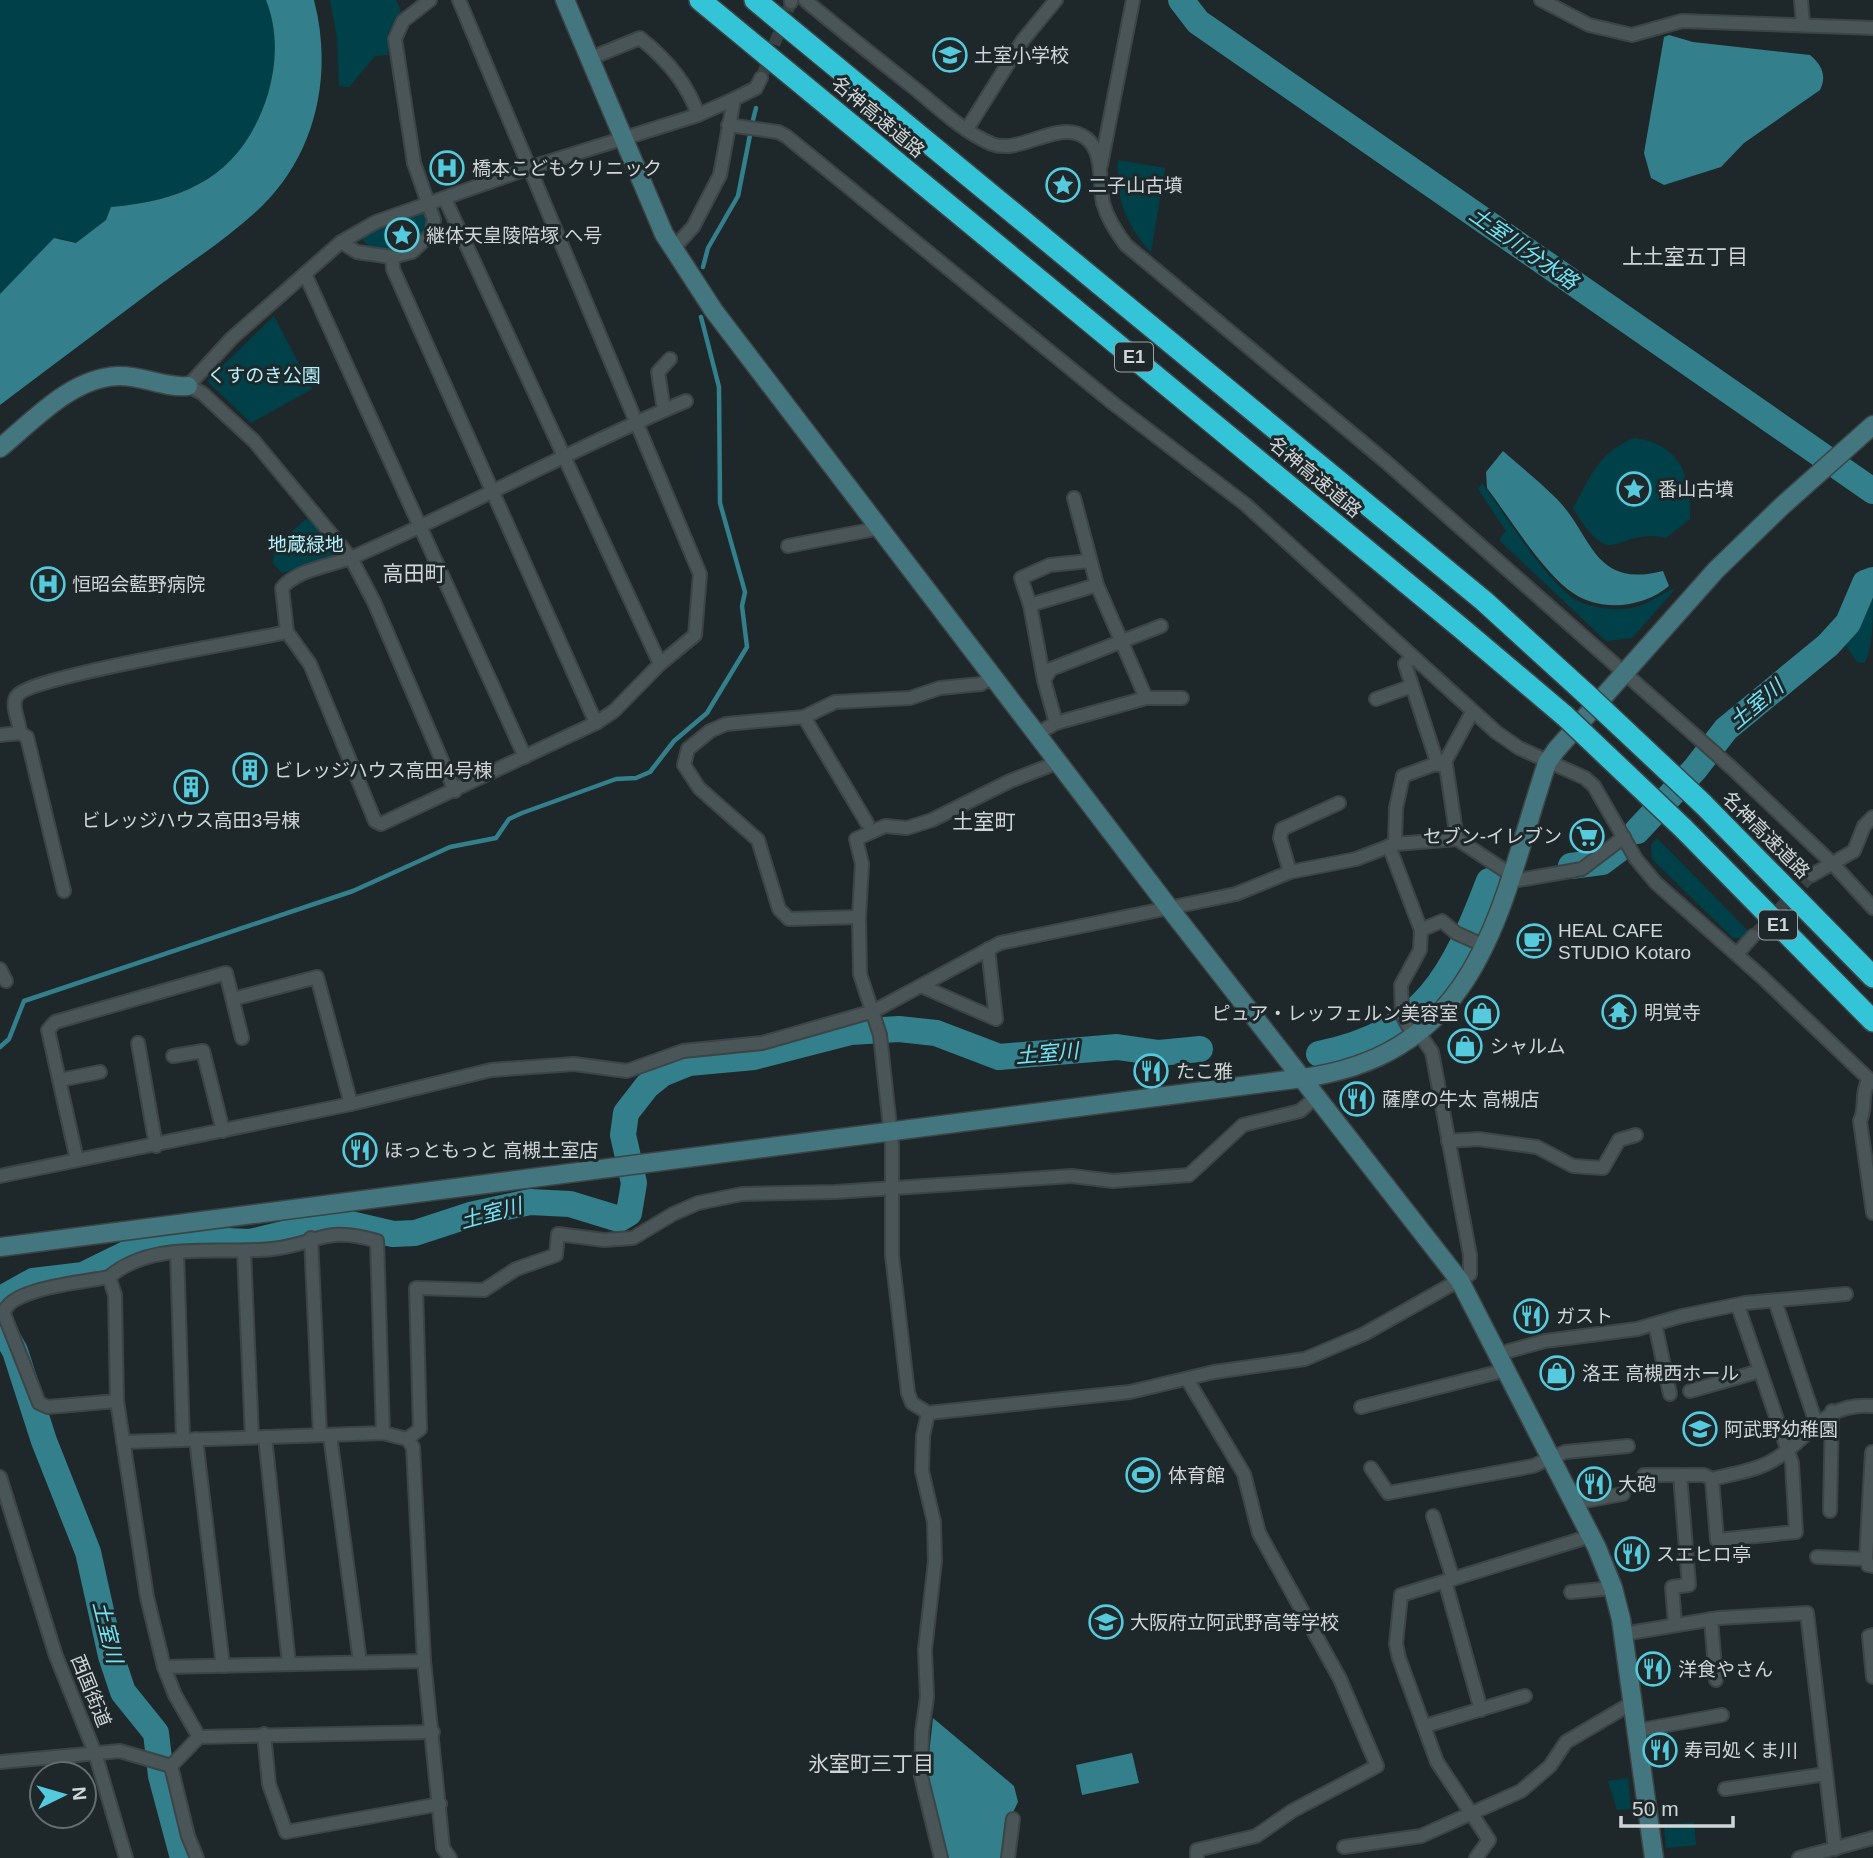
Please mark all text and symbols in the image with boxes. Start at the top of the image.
school or university icon: 土室小学校 [931,36,969,74]
place label: 土室小学校 [974,45,1069,66]
street label: 名神高速道路 [828,72,928,162]
hospital icon: 橋本こどもクリニック [428,149,466,187]
place label: 橋本こどもクリニック [472,158,662,179]
place icon: 二子山古墳 [1044,166,1082,204]
place label: 二子山古墳 [1088,175,1183,196]
water label: 土室川分水路 [1466,202,1584,295]
place icon: 継体天皇陵陪塚 へ号 [383,216,421,254]
place label: 継体天皇陵陪塚 へ号 [426,225,602,246]
district label: 上土室五丁目 [1622,245,1748,268]
road number: E1 [1115,342,1153,372]
park label: くすのき公園 [207,365,321,386]
street label: 名神高速道路 [1265,432,1365,522]
place icon: 番山古墳 [1615,470,1653,508]
place label: 番山古墳 [1658,479,1734,500]
park label: 地蔵緑地 [268,534,344,555]
district label: 高田町 [383,562,446,585]
hospital icon: 恒昭会藍野病院 [29,565,67,603]
place label: 恒昭会藍野病院 [72,574,205,595]
water label: 土室川 [1724,674,1789,733]
building icon: ビレッジハウス高田4号棟 [231,751,269,789]
place label: ビレッジハウス高田4号棟 [274,760,492,781]
building icon: ビレッジハウス高田3号棟 [172,768,210,806]
street label: 名神高速道路 [1718,787,1814,883]
place label: ビレッジハウス高田3号棟 [82,810,300,831]
district label: 土室町 [953,810,1016,833]
supermarket icon: セブン-イレブン [1568,817,1606,855]
place label: セブン-イレブン [1423,826,1562,847]
road number: E1 [1759,910,1797,940]
place label: HEAL CAFE STUDIO Kotaro [1558,920,1691,963]
cafe icon: HEAL CAFE STUDIO Kotaro [1515,922,1553,960]
temple icon: 明覚寺 [1600,993,1638,1031]
shop icon: ピュア・レッフェルン美容室 [1463,994,1501,1032]
place label: 明覚寺 [1644,1002,1701,1023]
place label: ピュア・レッフェルン美容室 [1212,1003,1458,1024]
shop icon: シャルム [1446,1027,1484,1065]
place label: シャルム [1490,1036,1566,1057]
water label: 土室川 [1015,1039,1081,1067]
restaurant icon: たこ雅 [1132,1052,1170,1090]
place label: たこ雅 [1176,1061,1233,1082]
restaurant icon: 薩摩の牛太 高槻店 [1338,1080,1376,1118]
place label: 薩摩の牛太 高槻店 [1382,1089,1539,1110]
restaurant icon: ほっともっと 高槻土室店 [341,1131,379,1169]
place label: ほっともっと 高槻土室店 [384,1140,598,1161]
water label: 土室川 [458,1193,526,1232]
restaurant icon: ガスト [1512,1297,1550,1335]
place label: ガスト [1556,1306,1613,1327]
shop icon: 洛王 高槻西ホール [1538,1354,1576,1392]
place label: 洛王 高槻西ホール [1582,1363,1739,1384]
school or university icon: 阿武野幼稚園 [1681,1410,1719,1448]
place label: 阿武野幼稚園 [1724,1419,1838,1440]
sports icon: 体育館 [1124,1456,1162,1494]
place label: 体育館 [1168,1465,1225,1486]
restaurant icon: 大砲 [1575,1465,1613,1503]
place label: 大砲 [1618,1474,1656,1495]
restaurant icon: スエヒロ亭 [1613,1535,1651,1573]
place label: スエヒロ亭 [1656,1544,1751,1565]
water label: 土室川 [89,1599,127,1667]
school or university icon: 大阪府立阿武野高等学校 [1087,1603,1125,1641]
place label: 大阪府立阿武野高等学校 [1130,1612,1339,1633]
restaurant icon: 洋食やさん [1634,1650,1672,1688]
street label: 西国街道 [67,1652,115,1730]
place label: 洋食やさん [1678,1659,1773,1680]
restaurant icon: 寿司処くま川 [1641,1731,1679,1769]
place label: 寿司処くま川 [1684,1740,1798,1761]
district label: 氷室町三丁目 [808,1752,934,1775]
north arrow [28,1760,98,1830]
scale bar [1621,1784,1733,1828]
text: N [68,1786,90,1801]
text: 50 m [1632,1797,1679,1820]

